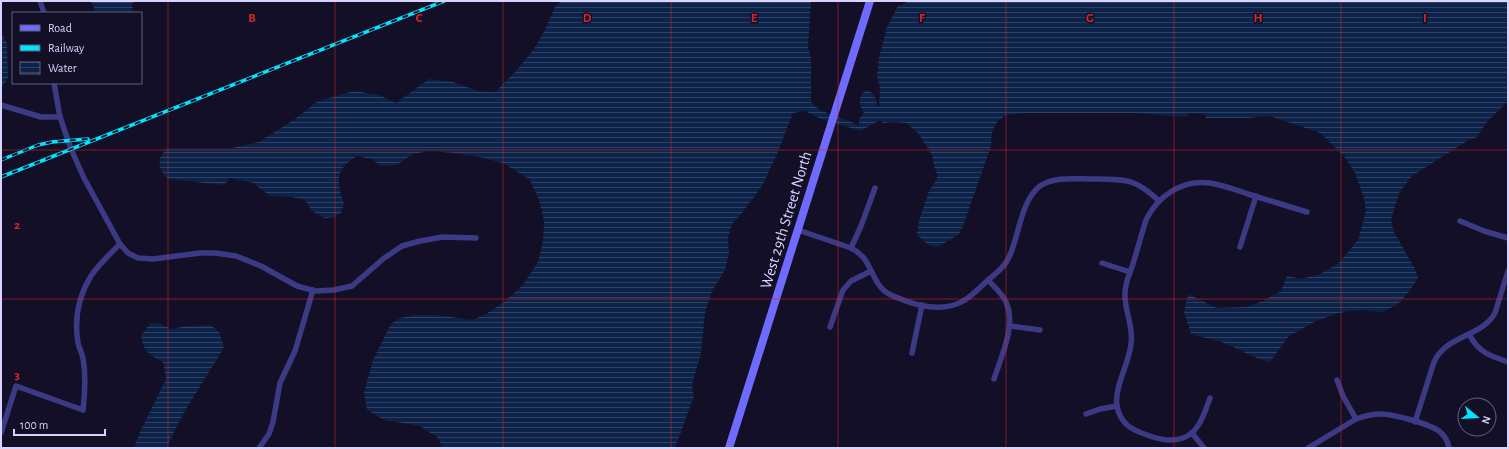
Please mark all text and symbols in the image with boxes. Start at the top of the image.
legend [12,12,142,84]
text: B [248,12,256,25]
text: C [416,12,423,25]
text: D [583,12,592,25]
text: E [751,12,758,25]
text: F [919,12,926,25]
text: G [1086,12,1094,25]
text: H [1253,12,1263,25]
text: I [1423,12,1427,25]
text: Road [48,22,72,34]
text: Railway [48,42,84,55]
text: Water [48,62,77,74]
street label: West 29th Street North [757,149,815,291]
text: 2 [14,219,20,232]
text: 3 [14,369,20,382]
north arrow [1457,397,1497,437]
scale bar [14,411,105,437]
text: N [1480,415,1492,425]
text: 100 m [20,419,48,431]

